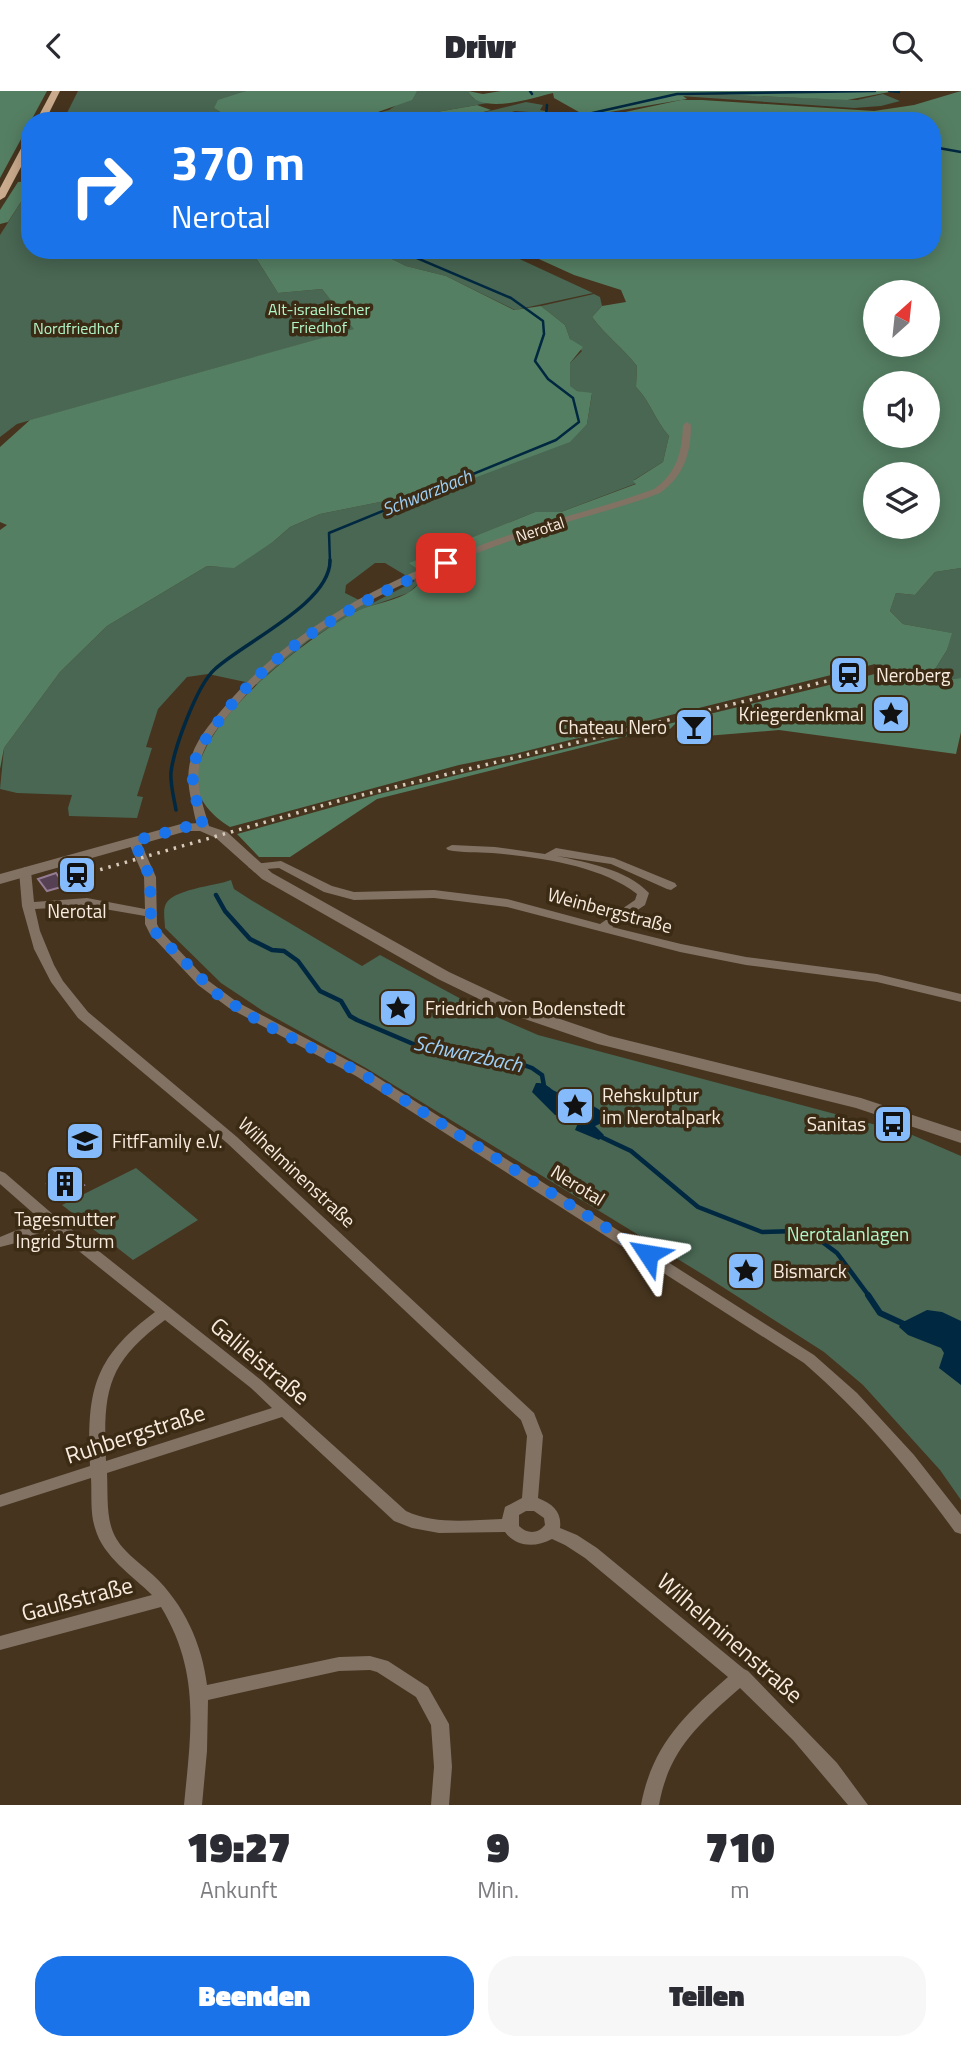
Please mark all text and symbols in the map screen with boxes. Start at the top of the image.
text: Drivr [445,22,516,70]
icon: back [35,27,73,65]
icon: search [888,27,926,65]
text: 370 m [171,124,305,199]
icon: right [56,140,147,231]
text: Nerotal [171,192,271,240]
north arrow [863,280,940,357]
map controls [863,280,940,539]
park label: Alt-israelischer Friedhof [268,297,370,339]
park label: Nordfriedhof [33,316,120,340]
button: sound [863,371,940,448]
water label: Schwarzbach [378,462,477,523]
button: layers [863,462,940,539]
street label: Nerotal [513,510,567,548]
pin [416,533,476,593]
icon: arrive [427,544,465,582]
station icon: Neroberg [828,654,870,696]
place label: Neroberg [876,660,951,689]
place icon: Kriegerdenkmal [870,693,912,735]
place label: Kriegerdenkmal [738,699,864,728]
bar icon: Chateau Nero [673,706,715,748]
place label: Chateau Nero [558,712,667,741]
station icon: Nerotal [56,854,98,896]
street label: Weinbergstraße [544,879,676,940]
place label: Nerotal [47,896,107,925]
place icon: Friedrich von Bodenstedt [377,987,419,1029]
place label: Friedrich von Bodenstedt [425,993,625,1022]
water label: Schwarzbach [411,1026,526,1080]
place label: Rehskulptur im Nerotalpark [602,1080,721,1131]
place icon: Rehskulptur im Nerotalpark [554,1085,596,1127]
bus stop icon: Sanitas [872,1103,914,1145]
street label: Wilhelminenstraße [232,1109,363,1234]
place label: Sanitas [807,1109,866,1138]
school or university icon: FitfFamily e.V. [64,1120,106,1162]
place label: FitfFamily e.V. [112,1126,223,1155]
street label: Nerotal [545,1157,611,1213]
building icon: Tagesmutter Ingrid Sturm [44,1163,86,1205]
place label: Tagesmutter Ingrid Sturm [14,1204,116,1255]
position arrow [611,1217,685,1291]
park label: Nerotalanlagen [787,1219,909,1248]
place icon: Bismarck [725,1250,767,1292]
place label: Bismarck [773,1256,847,1285]
street label: Galileistraße [203,1308,318,1413]
street label: Ruhbergstraße [60,1394,209,1473]
street label: Wilhelminenstraße [650,1564,811,1711]
street label: Gaußstraße [17,1567,137,1630]
text: 19:27 [186,1814,291,1878]
text: 9 [487,1814,510,1878]
text: 710 [705,1814,775,1878]
text: Ankunft [200,1872,277,1907]
text: Min. [477,1872,519,1907]
text: m [730,1872,750,1907]
button: Beenden [35,1956,474,2036]
button: Teilen [488,1956,926,2036]

